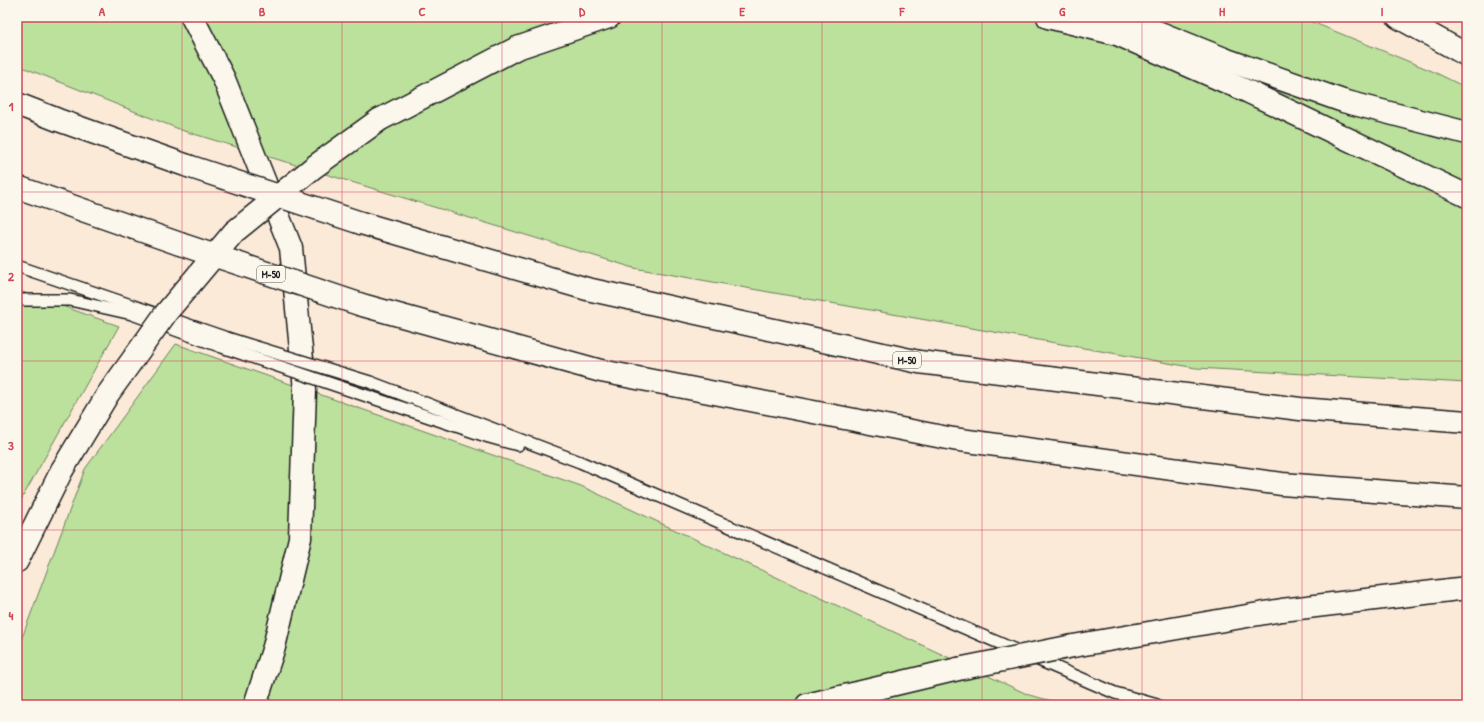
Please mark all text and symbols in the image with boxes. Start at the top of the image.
text: A [99,2,106,20]
text: B [259,2,266,20]
text: C [418,2,426,20]
text: D [579,2,586,20]
text: E [739,2,745,20]
text: F [899,2,906,20]
text: G [1059,2,1066,20]
text: H [1219,2,1225,20]
text: I [1380,2,1384,20]
text: 1 [9,97,14,115]
road number: M-50 [257,266,285,282]
text: 2 [8,267,15,285]
road number: M-50 [893,352,921,368]
text: 3 [8,436,14,454]
text: 4 [9,606,14,624]

